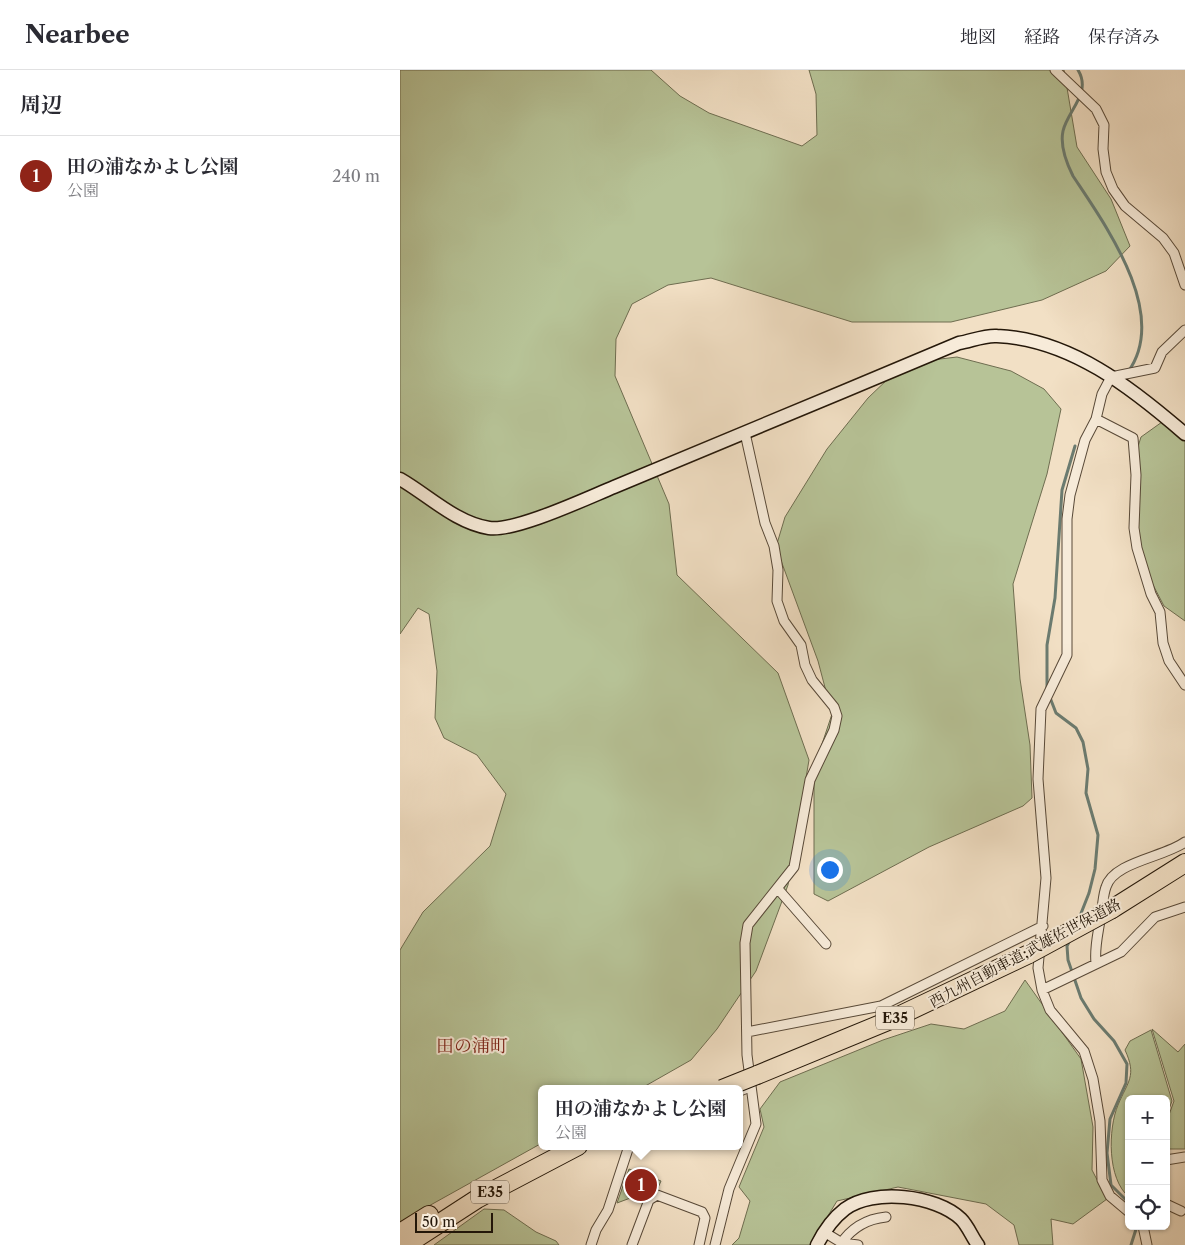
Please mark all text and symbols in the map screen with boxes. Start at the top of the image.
text: Nearbee [25,20,130,49]
text: 地図 [960,26,996,48]
text: 経路 [1024,26,1060,48]
text: 保存済み [1088,26,1160,48]
text: 周辺 [20,92,62,117]
text: 田の浦なかよし公園 [67,155,238,178]
text: 1 [32,166,40,186]
text: 240 m [332,166,380,186]
text: 公園 [67,180,99,200]
your location [817,857,843,883]
street label: 西九州自動車道;武雄佐世保道路 [926,894,1124,1011]
road number: E35 [876,1006,914,1030]
district label: 田の浦町 [436,1035,508,1057]
popup [538,1085,743,1150]
map controls [1125,1095,1170,1230]
button: + [1125,1095,1170,1140]
text: 田の浦なかよし公園 [555,1097,726,1120]
text: 公園 [555,1122,587,1142]
button: − [1125,1140,1170,1185]
pin: 1 [625,1166,657,1204]
road number: E35 [471,1180,509,1204]
button: locate [1125,1185,1170,1230]
scale bar [415,1210,492,1233]
text: 50 m [422,1213,455,1231]

